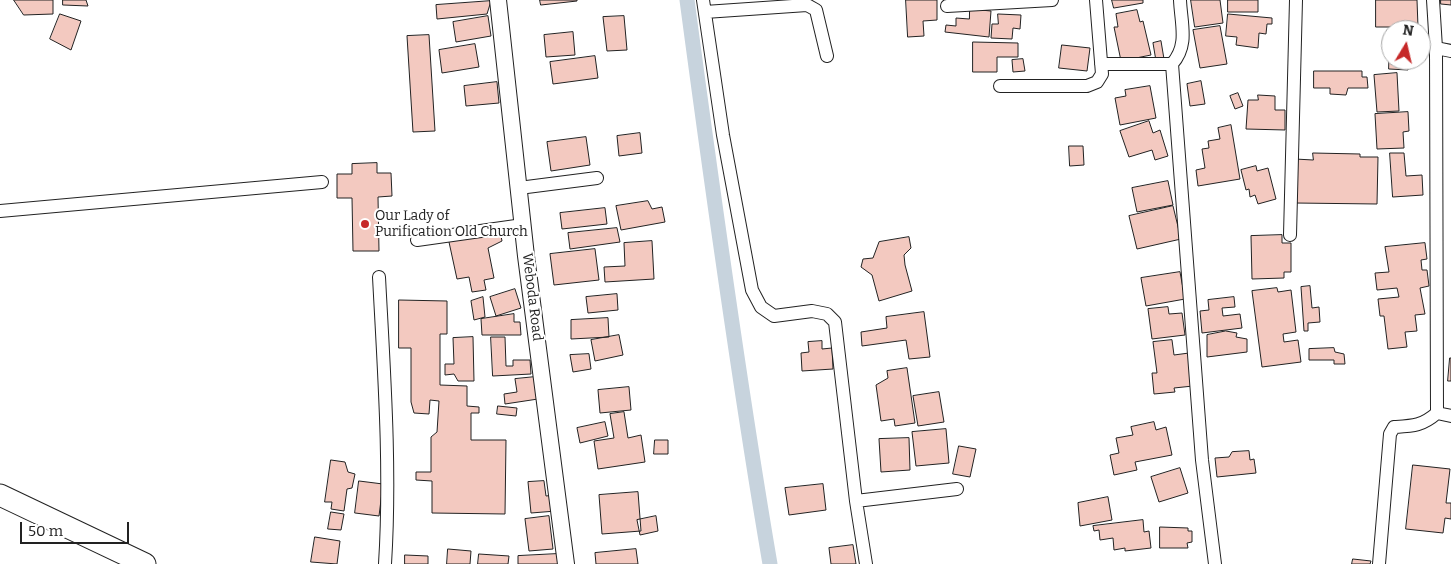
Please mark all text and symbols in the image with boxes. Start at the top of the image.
north arrow [1381,20,1431,70]
text: N [1402,21,1415,40]
place label: Our Lady of Purification Old Church [375,208,528,240]
marker: Our Lady of Purification Old Church [359,218,371,230]
street label: Weboda Road [518,252,546,342]
scale bar [22,512,131,544]
text: 50 m [28,522,63,540]

